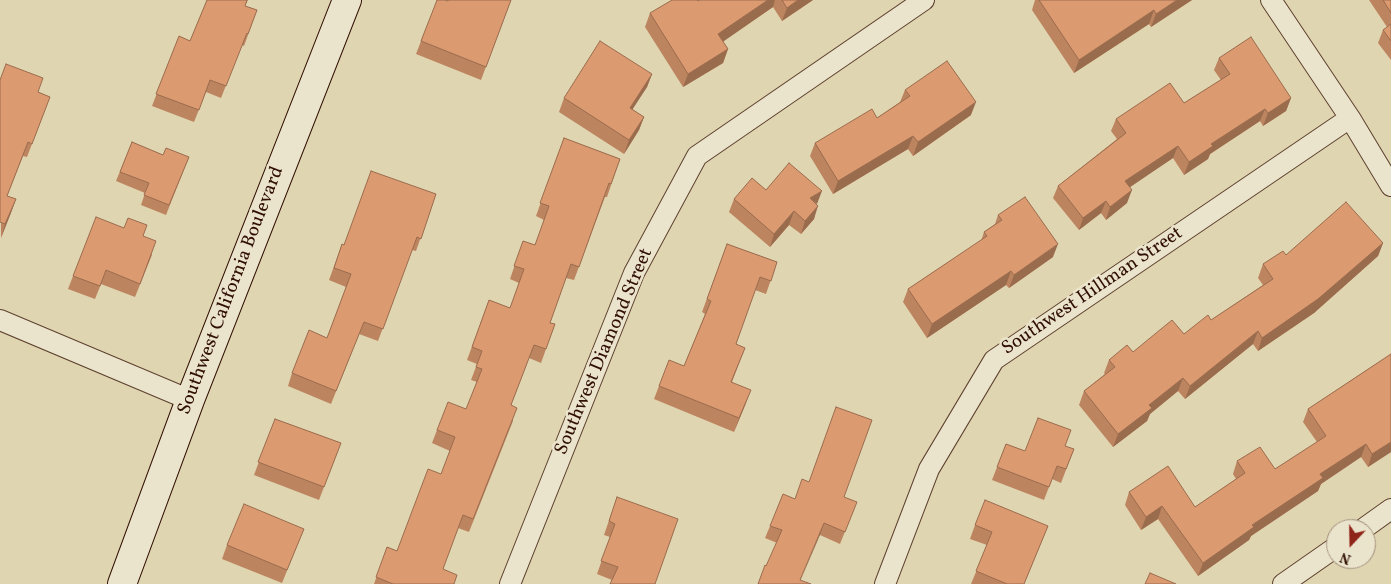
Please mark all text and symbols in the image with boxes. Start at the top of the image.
street label: Southwest California Boulevard [174,164,290,418]
street label: Southwest Hillman Street [998,223,1188,361]
street label: Southwest Diamond Street [551,245,659,459]
north arrow [1326,519,1376,569]
text: N [1338,547,1354,568]

